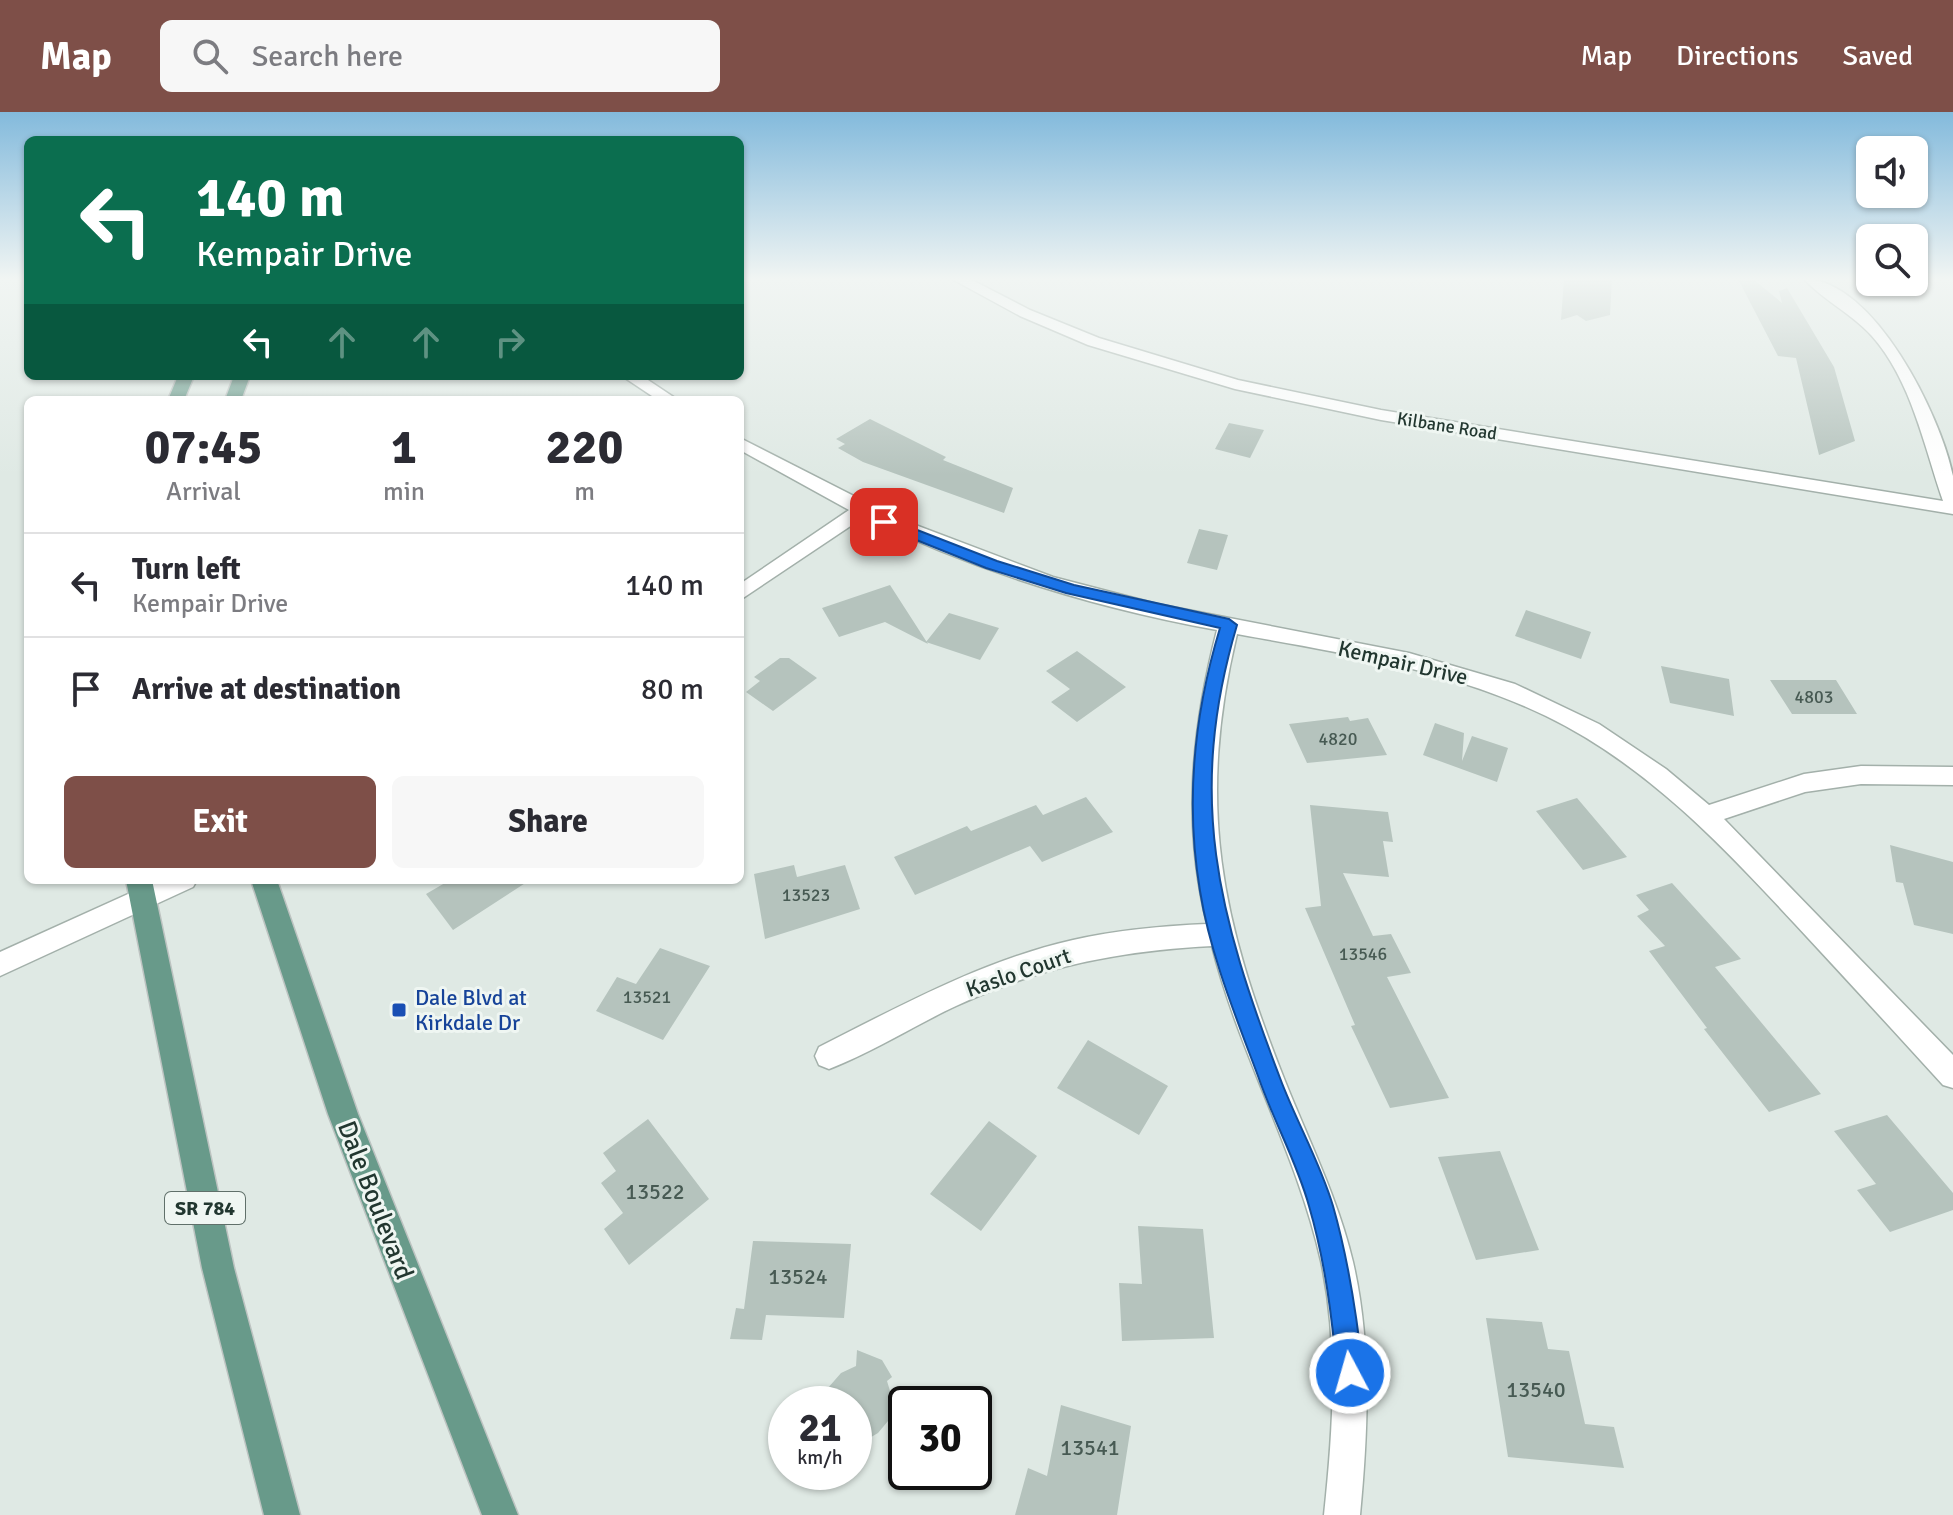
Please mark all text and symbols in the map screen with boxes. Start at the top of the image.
search box [160,20,720,92]
text: Map [40,33,112,80]
icon: search [188,34,232,78]
text: Search here [252,38,403,75]
text: Map [1580,39,1632,73]
text: Directions [1676,39,1798,73]
text: Saved [1842,39,1913,73]
map controls [1856,136,1928,296]
button: sound [1856,136,1928,208]
text: 140 m [196,163,344,232]
icon: left [64,168,168,272]
button: search [1856,224,1928,296]
text: Kempair Drive [196,232,412,277]
icon: left [236,320,280,364]
icon: ahead [320,320,364,364]
icon: ahead [404,320,448,364]
icon: right [488,320,532,364]
street label: Kilbane Road [1395,407,1499,445]
text: 07:45 [145,418,262,477]
text: 1 [391,418,417,477]
text: 220 [546,418,623,477]
text: Arrival [166,476,241,508]
text: min [383,476,425,508]
text: m [574,476,595,508]
pin [850,488,918,556]
icon: arrive [862,500,906,544]
text: Turn left [132,551,241,588]
icon: left [64,563,108,607]
text: 140 m [625,567,704,604]
text: Kempair Drive [132,588,288,620]
street label: Kempair Drive [1335,634,1470,691]
icon: arrive [64,667,108,711]
text: Arrive at destination [132,671,401,708]
text: 80 m [641,671,704,708]
house number: 4803 [1795,686,1833,708]
house number: 4820 [1319,728,1357,750]
button: Exit [64,776,376,868]
button: Share [392,776,704,868]
house number: 13523 [782,884,830,906]
street label: Kaslo Court [962,942,1074,1003]
house number: 13546 [1339,943,1387,965]
place label: Dale Blvd at Kirkdale Dr [415,984,527,1036]
house number: 13521 [623,986,671,1008]
marker: Dale Blvd at Kirkdale Dr [390,1001,408,1019]
street label: Dale Boulevard [330,1116,420,1284]
house number: 13522 [625,1178,685,1205]
road number: SR 784 [165,1192,245,1224]
house number: 13524 [768,1263,828,1290]
position arrow [1308,1331,1392,1415]
house number: 13540 [1506,1376,1566,1403]
speed limit sign: 30 [888,1386,992,1490]
text: 21 [798,1403,842,1453]
house number: 13541 [1060,1434,1120,1461]
text: km/h [797,1445,843,1470]

